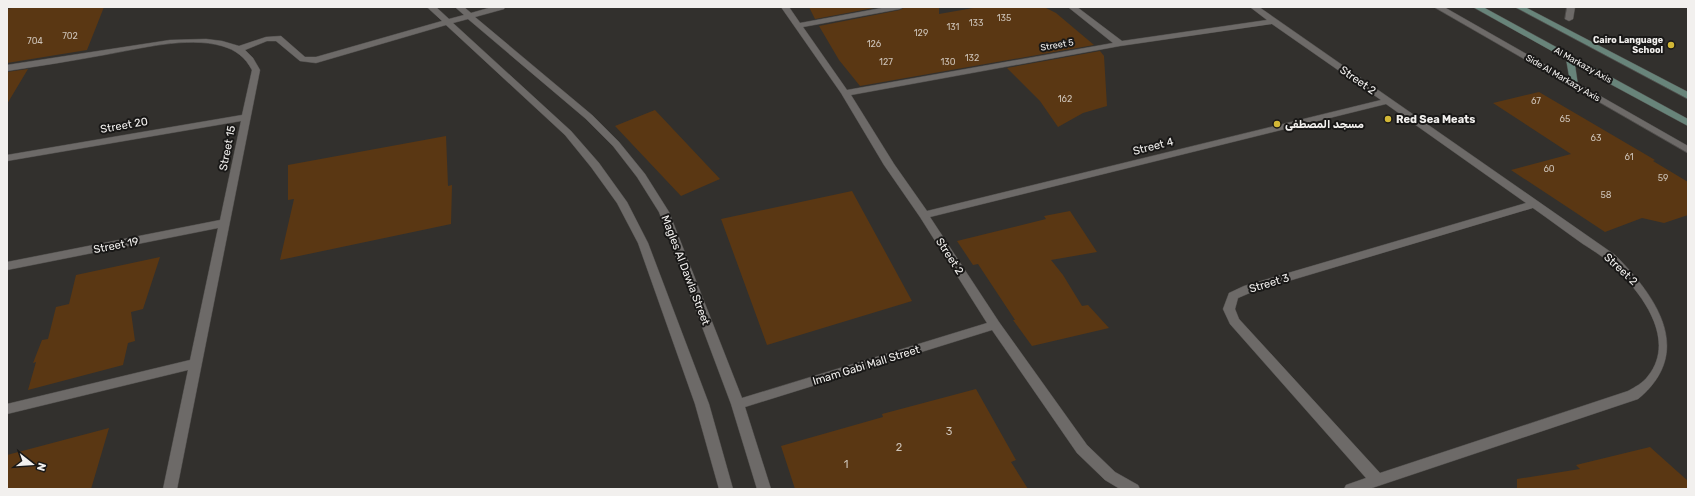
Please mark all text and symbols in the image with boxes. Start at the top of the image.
house number: 135 [997,13,1011,23]
house number: 133 [969,18,983,28]
house number: 131 [947,22,960,32]
house number: 129 [914,28,928,38]
house number: 702 [62,31,78,41]
place label: Cairo Language School [1593,35,1664,55]
house number: 704 [27,36,43,46]
street label: Street 5 [1040,37,1074,53]
house number: 126 [867,39,882,49]
marker: Cairo Language School [1666,40,1676,50]
street label: Al Markazy Axis [1552,45,1614,85]
house number: 132 [965,53,979,63]
street label: Side Al Markazy Axis [1524,53,1602,104]
house number: 127 [879,57,893,67]
house number: 130 [941,57,956,67]
street label: Street 2 [1337,63,1378,97]
house number: 162 [1058,94,1072,104]
house number: 67 [1531,96,1541,106]
place label: Red Sea Meats [1396,113,1475,126]
marker: Red Sea Meats [1383,114,1393,124]
house number: 65 [1560,114,1570,124]
street label: Street 20 [99,115,149,136]
place label: مسجد المصطفى [1285,118,1364,131]
marker: مسجد المصطفى [1272,119,1282,129]
street label: Street 15 [217,124,238,172]
house number: 63 [1591,133,1601,143]
street label: Street 4 [1131,135,1175,158]
house number: 61 [1624,152,1634,162]
house number: 60 [1543,164,1555,174]
house number: 59 [1658,173,1668,183]
house number: 58 [1600,190,1612,200]
street label: Magles Al Dawla Street [659,213,713,328]
street label: Street 19 [92,235,140,256]
street label: Street 2 [933,236,966,277]
street label: Street 2 [1601,251,1640,288]
street label: Street 3 [1248,271,1291,296]
street label: Imam Gabi Mall Street [811,343,922,388]
house number: 3 [946,425,953,438]
house number: 2 [896,441,902,454]
north arrow [12,444,52,484]
house number: 1 [844,458,848,471]
text: N [34,461,48,473]

